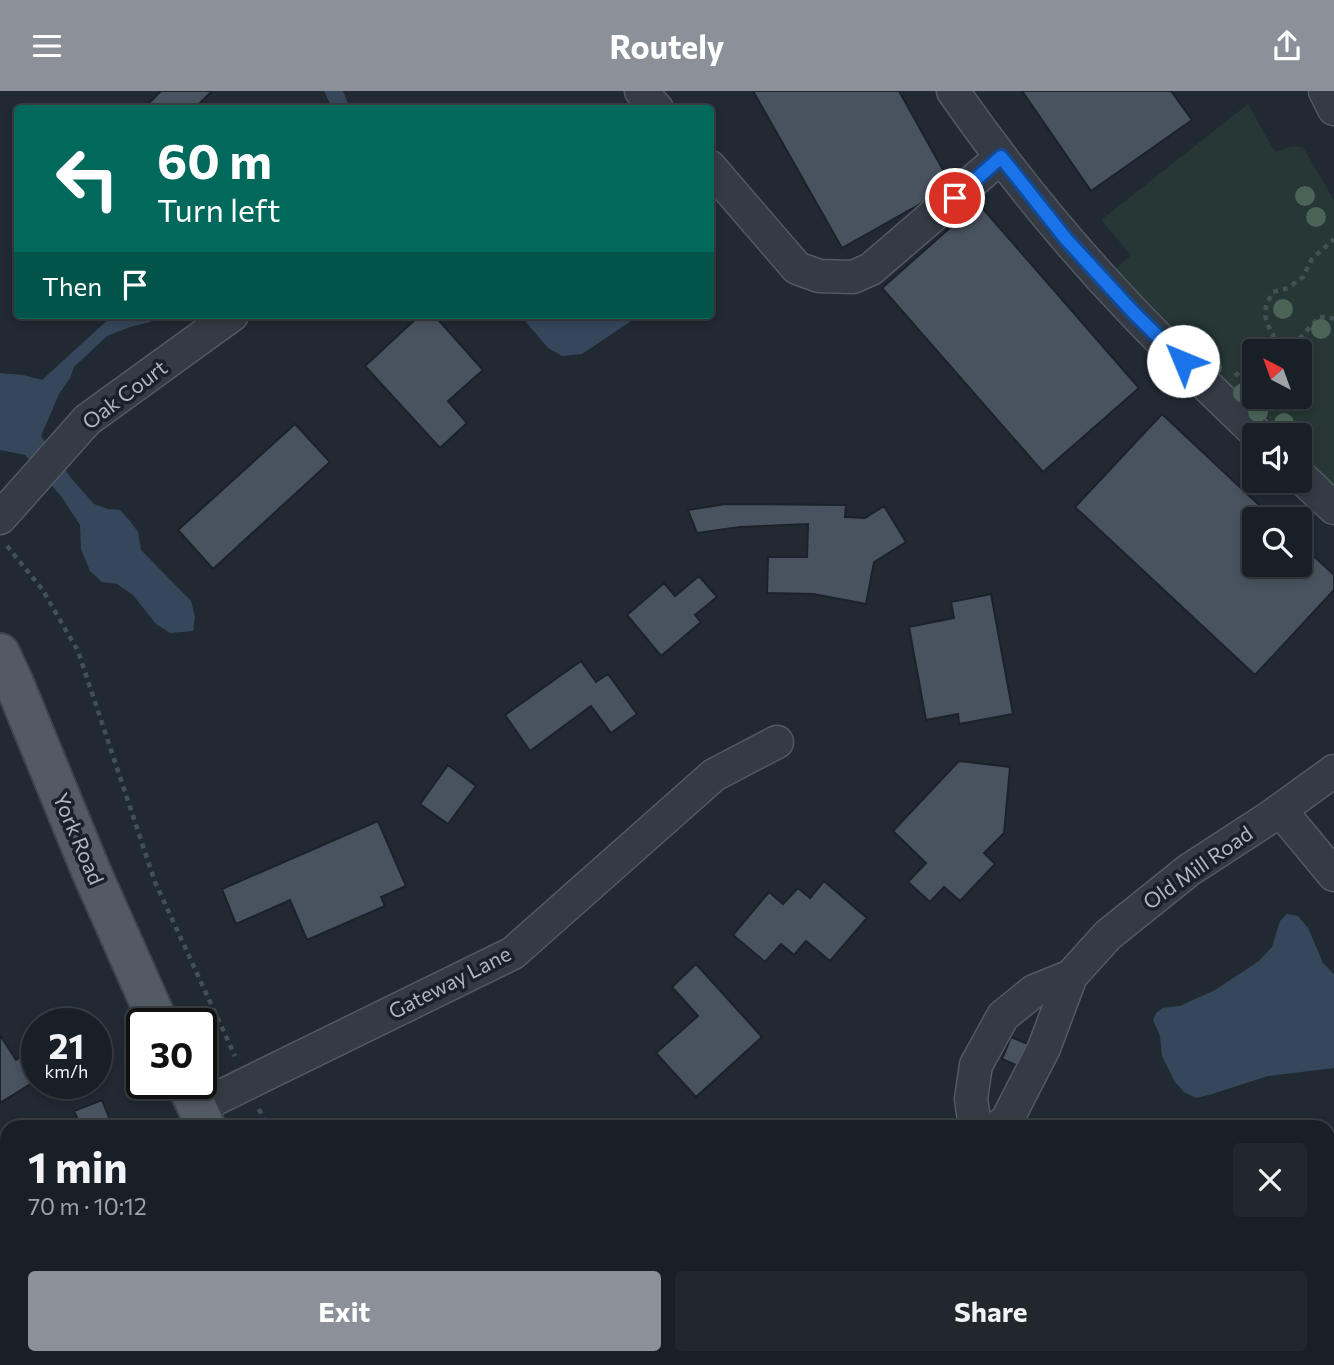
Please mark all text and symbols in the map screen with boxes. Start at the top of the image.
text: Routely [610,26,724,66]
icon: menu [28,27,66,65]
icon: share [1268,27,1306,65]
text: 60 m [157,129,272,189]
icon: left [42,133,133,224]
pin [925,168,985,228]
icon: arrive [936,179,974,217]
text: Turn left [157,189,281,229]
icon: arrive [116,266,154,304]
text: Then [42,270,102,301]
position arrow [1146,324,1220,398]
north arrow [1242,339,1312,409]
map controls [1242,339,1312,577]
street label: Oak Court [77,354,171,434]
button: sound [1242,423,1312,493]
button: search [1242,507,1312,577]
street label: York Road [49,789,110,888]
street label: Old Mill Road [1138,820,1257,914]
street label: Gateway Lane [384,940,515,1023]
speed limit sign: 30 [126,1008,217,1099]
text: 21 [49,1023,84,1066]
text: km/h [45,1060,88,1082]
text: 1 min [28,1140,128,1192]
button: close [1233,1143,1307,1217]
text: 70 m · 10:12 [28,1192,147,1220]
button: Exit [28,1271,661,1351]
button: Share [675,1271,1307,1351]

